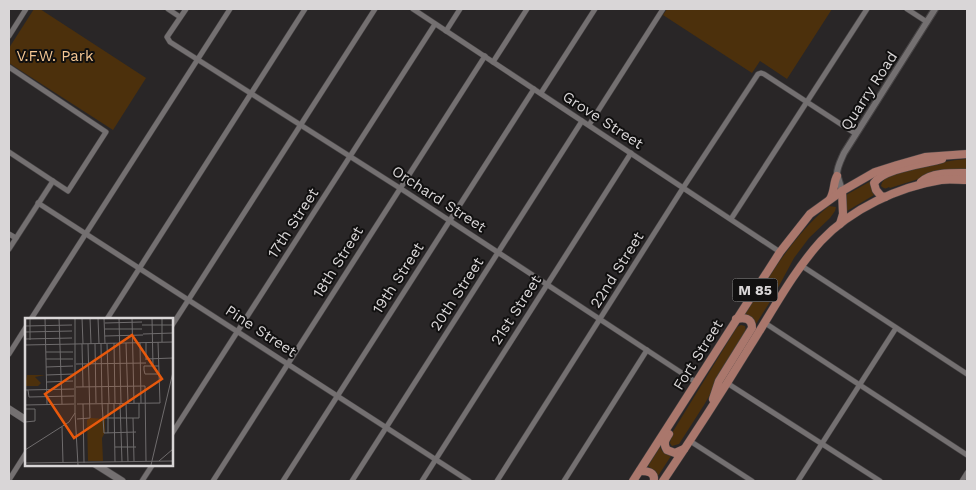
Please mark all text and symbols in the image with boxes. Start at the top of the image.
park label: V.F.W. Park [17,47,94,65]
street label: Quarry Road [837,48,901,134]
street label: Grove Street [559,87,647,153]
street label: Orchard Street [388,162,490,237]
street label: 17th Street [264,184,323,261]
street label: 18th Street [309,222,367,301]
street label: 22nd Street [586,228,648,311]
street label: 19th Street [368,239,428,317]
street label: 20th Street [427,253,488,334]
street label: 21st Street [487,271,545,348]
road number: M 85 [732,278,778,302]
street label: Pine Street [222,301,301,361]
street label: Fort Street [669,316,727,393]
inset map [25,318,172,465]

